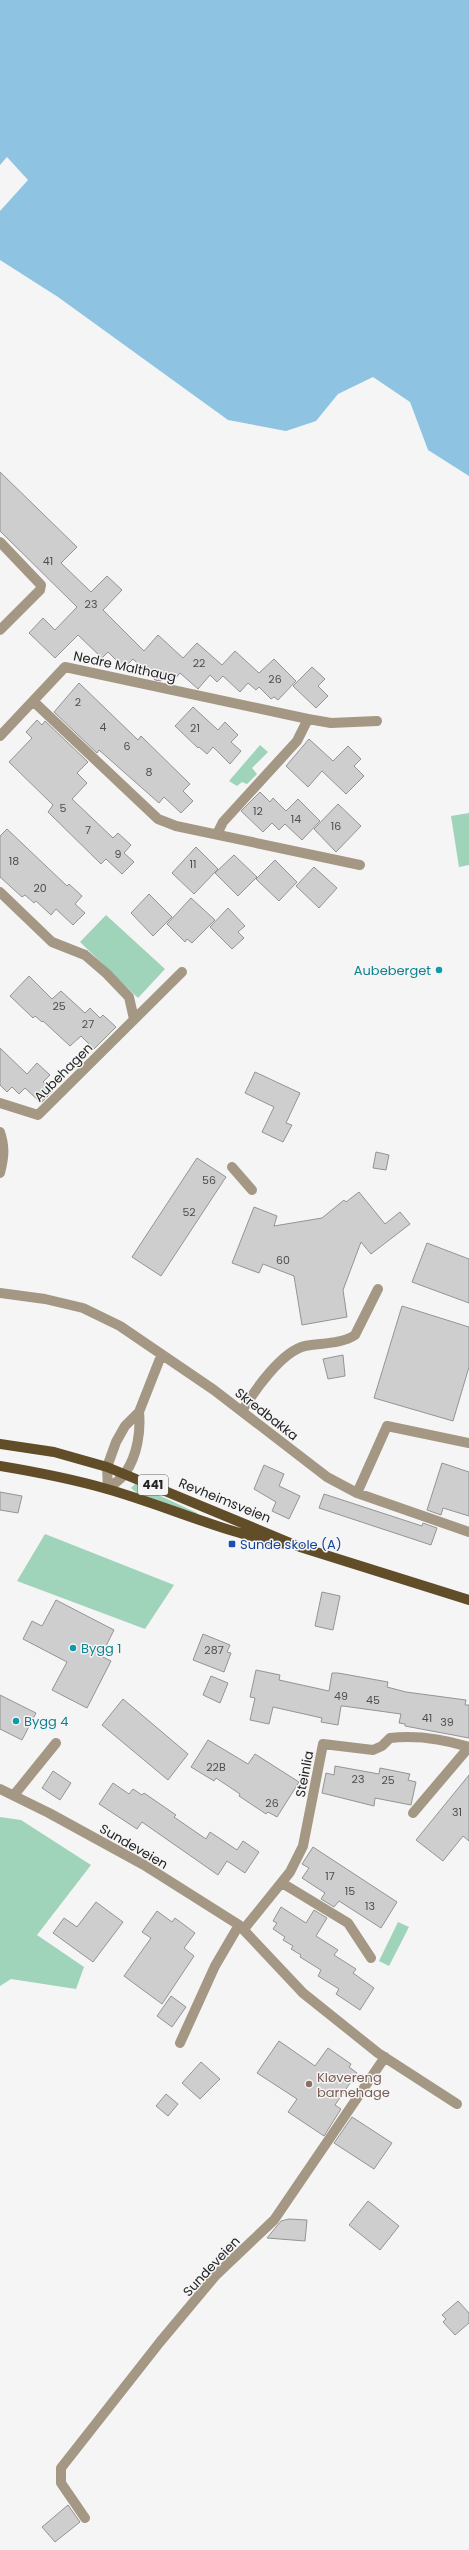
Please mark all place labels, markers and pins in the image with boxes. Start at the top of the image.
place label: Aubeberget [354,961,431,980]
marker: Aubeberget [434,965,444,975]
place label: Sunde skole (A) [240,1535,342,1554]
marker: Sunde skole (A) [227,1539,237,1549]
place label: Bygg 1 [81,1639,122,1658]
marker: Bygg 1 [68,1643,78,1653]
place label: Bygg 4 [24,1712,69,1731]
marker: Bygg 4 [11,1716,21,1726]
place label: Kløvereng barnehage [317,2068,390,2102]
marker: Kløvereng barnehage [304,2079,314,2089]

